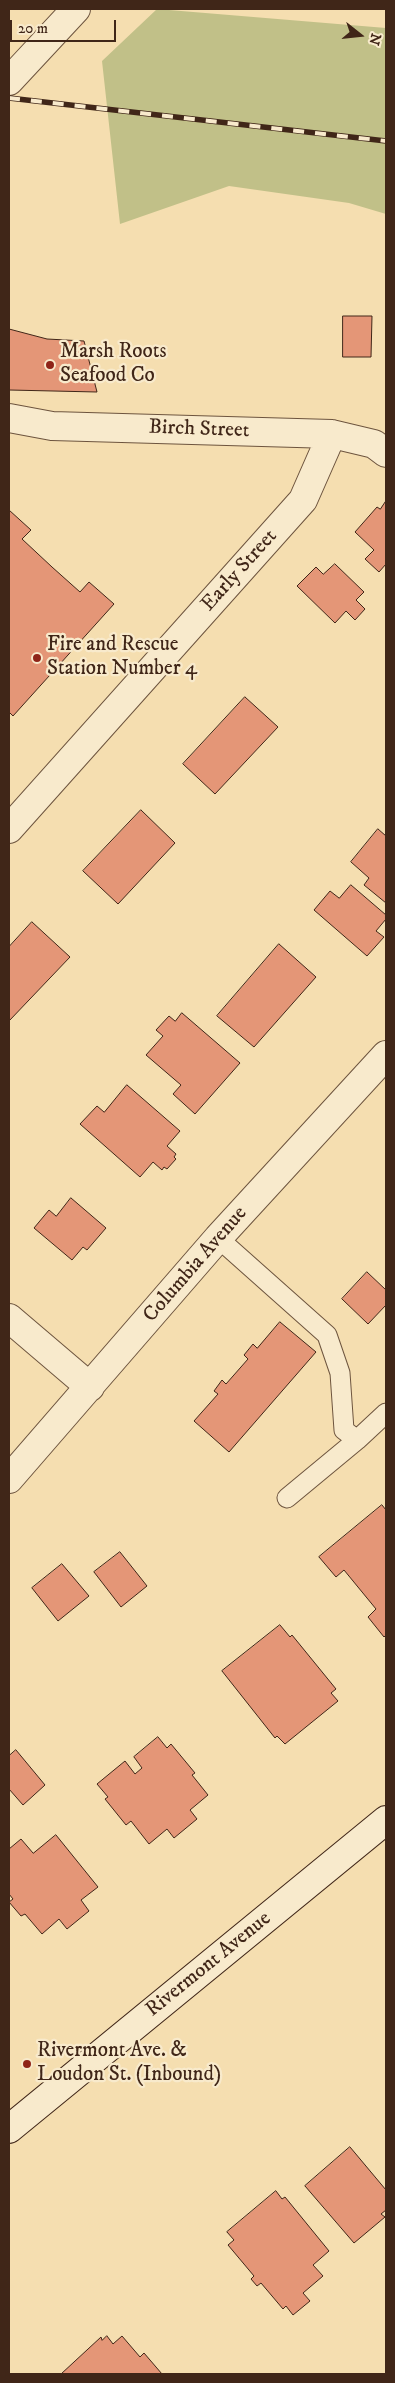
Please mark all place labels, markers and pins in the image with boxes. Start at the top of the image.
place label: Marsh Roots Seafood Co [60,340,166,390]
marker: Marsh Roots Seafood Co [44,359,56,371]
place label: Fire and Rescue Station Number 4 [47,633,197,683]
marker: Fire and Rescue Station Number 4 [31,652,43,664]
place label: Rivermont Ave. & Loudon St. (Inbound) [37,2039,221,2089]
marker: Rivermont Ave. & Loudon St. (Inbound) [21,2058,33,2070]

